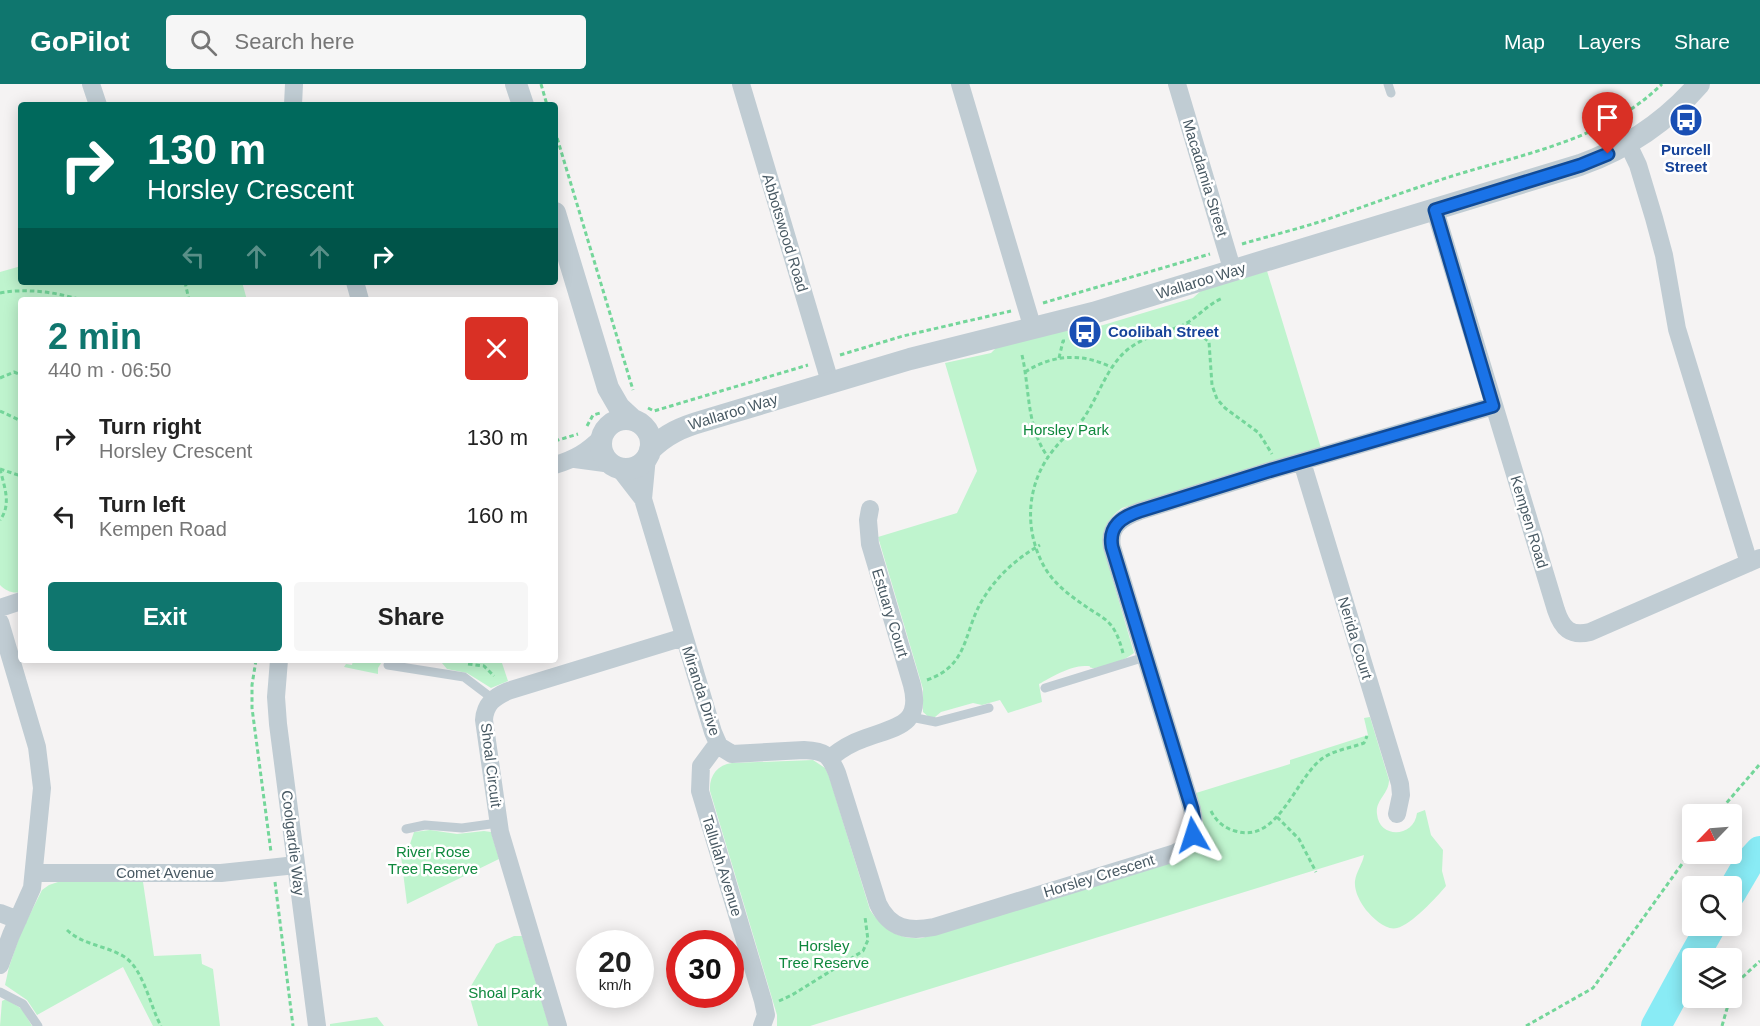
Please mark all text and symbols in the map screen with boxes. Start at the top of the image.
search box [166,15,586,69]
text: GoPilot [30,26,130,57]
icon: search [187,26,220,59]
text: Search here [235,29,354,54]
text: Map [1504,30,1545,53]
text: Layers [1578,30,1641,53]
text: Share [1674,30,1730,53]
pin [1582,92,1633,154]
icon: arrive [1591,101,1624,134]
bus stop icon: Purcell Street [1668,102,1704,138]
street label: Macadamia Street [1180,117,1232,239]
icon: right [48,126,126,204]
text: 130 m [147,126,266,173]
place label: Purcell Street [1661,141,1711,175]
street label: Abbotswood Road [759,172,812,294]
text: Horsley Crescent [147,175,354,205]
icon: left [177,240,210,273]
icon: ahead [240,240,273,273]
icon: ahead [303,240,336,273]
icon: right [366,240,399,273]
street label: Wallaroo Way [1154,259,1248,302]
bus stop icon: Coolibah Street [1067,314,1103,350]
text: 2 min [48,316,142,357]
button: close [465,317,528,380]
place label: Coolibah Street [1108,323,1219,340]
text: 440 m · 06:50 [48,359,171,381]
street label: Wallaroo Way [686,390,780,433]
text: Turn right [99,414,201,439]
park label: Horsley Park [1023,421,1109,438]
icon: right [48,422,81,455]
text: 130 m [467,425,528,450]
text: Horsley Crescent [99,440,252,462]
street label: Kempen Road [1507,474,1552,570]
text: Turn left [99,492,185,517]
icon: left [48,500,81,533]
text: 160 m [467,503,528,528]
text: Kempen Road [99,518,227,540]
street label: Estuary Court [869,567,912,660]
button: Exit [48,582,282,651]
button: Share [294,582,528,651]
street label: Nerida Court [1335,595,1376,682]
street label: Miranda Drive [679,644,724,738]
street label: Shoal Circuit [478,722,505,809]
street label: Coolgardie Way [279,789,308,897]
position arrow [1161,803,1225,867]
north arrow [1682,804,1742,864]
map controls [1682,804,1742,1008]
street label: Tallulah Avenue [699,813,746,918]
park label: River Rose Tree Reserve [388,843,478,877]
street label: Horsley Crescent [1041,850,1157,900]
street label: Comet Avenue [116,864,214,881]
button: search [1682,876,1742,936]
speed limit sign: 30 [666,930,744,1008]
park label: Horsley Tree Reserve [779,937,869,971]
text: 20 [598,945,632,978]
button: layers [1682,948,1742,1008]
text: km/h [599,976,631,993]
park label: Shoal Park [468,984,542,1001]

